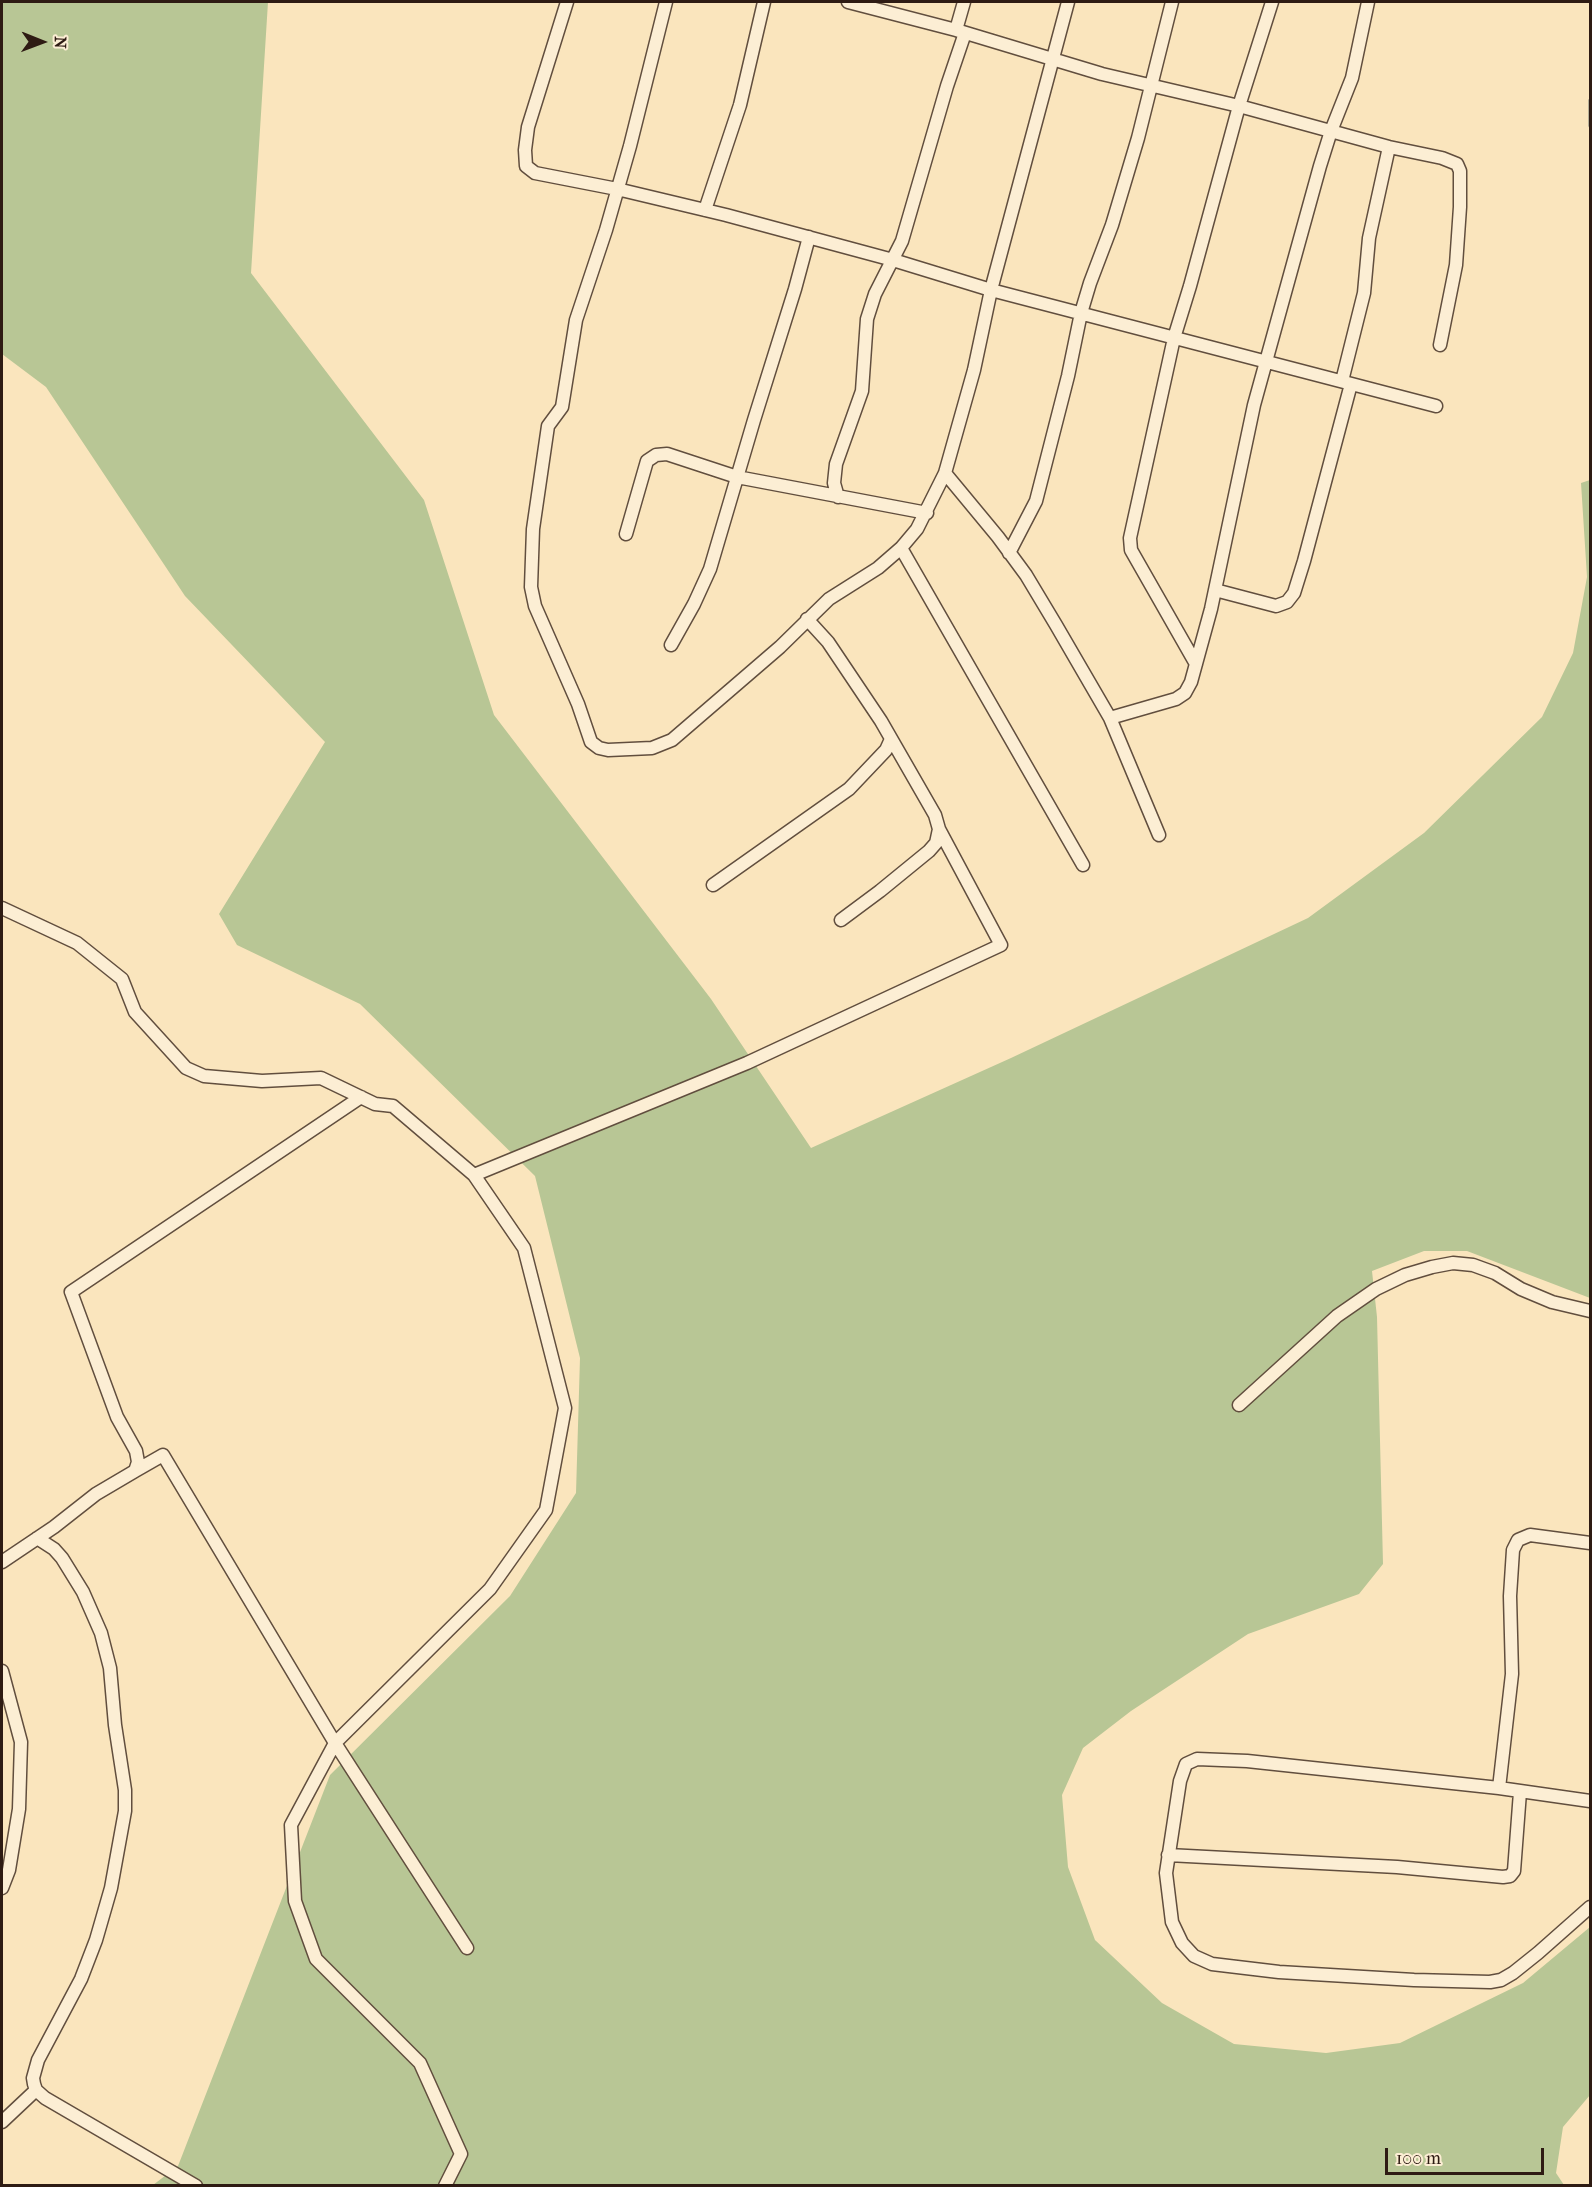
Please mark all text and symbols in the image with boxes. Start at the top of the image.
north arrow [12,12,72,72]
text: N [51,36,70,49]
scale bar [1388,2136,1547,2174]
text: 100 m [1396,2148,1441,2169]

